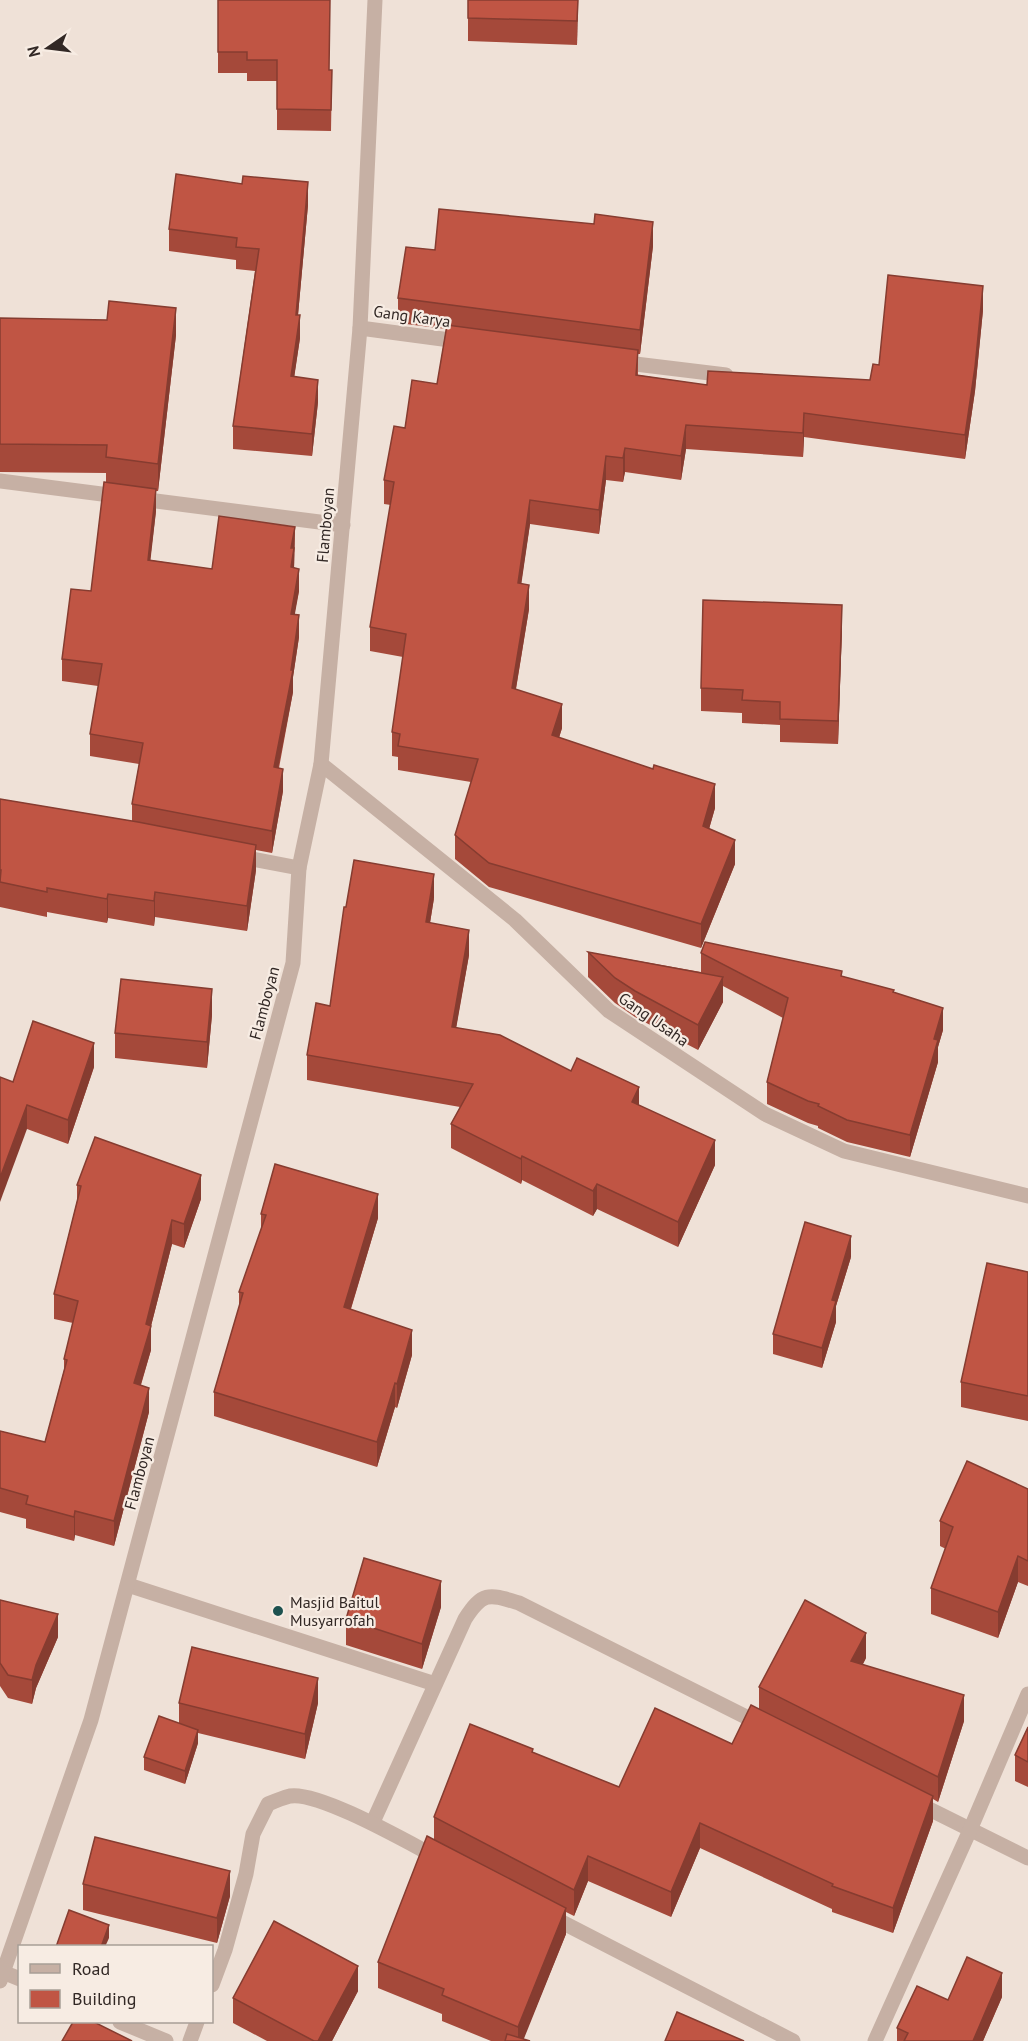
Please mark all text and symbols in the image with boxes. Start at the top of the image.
north arrow [18,18,78,78]
text: N [22,44,44,59]
street label: Gang Karya [372,301,452,331]
street label: Flamboyan [312,487,338,563]
street label: Flamboyan [245,964,283,1042]
street label: Gang Usaha [615,988,693,1050]
street label: Flamboyan [120,1434,158,1512]
place label: Masjid Baitul Musyarrofah [290,1592,379,1630]
marker: Masjid Baitul Musyarrofah [271,1604,285,1618]
legend [18,1945,213,2023]
text: Road [72,1957,110,1980]
text: Building [72,1987,136,2010]

